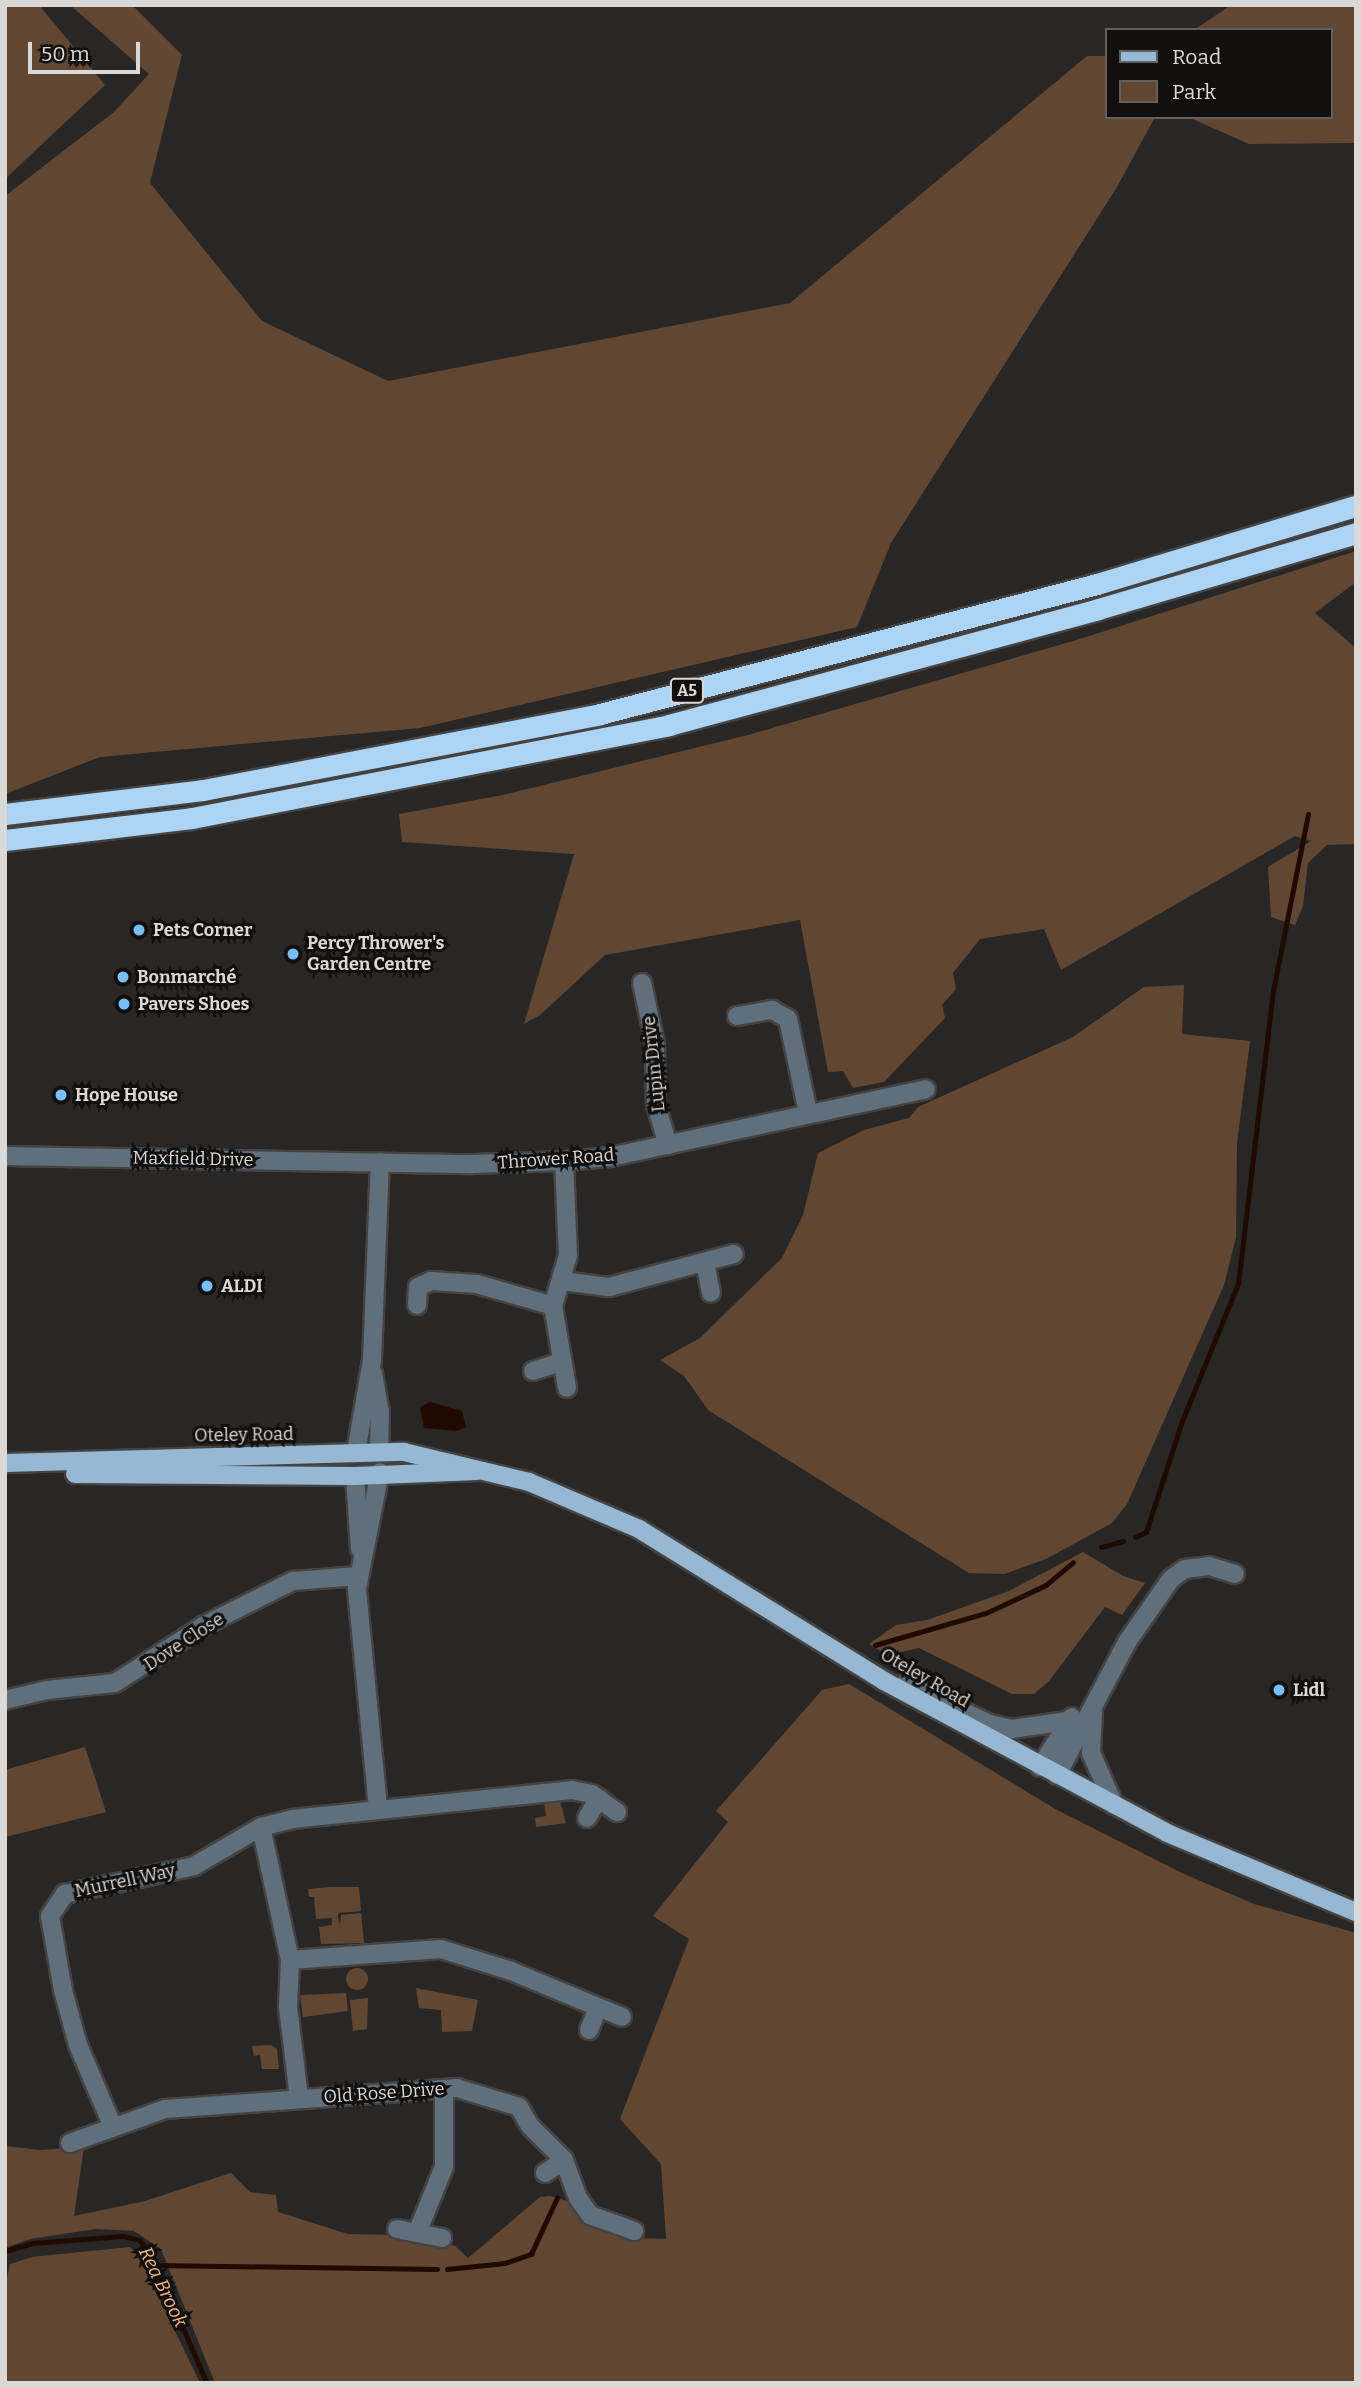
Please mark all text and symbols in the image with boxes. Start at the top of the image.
scale bar [32,28,144,72]
legend [1106,28,1333,119]
text: 50 m [41,41,90,67]
text: Road [1172,44,1221,70]
text: Park [1172,79,1216,105]
road number: A5 [670,678,704,704]
place label: Pets Corner [153,919,252,941]
marker: Pets Corner [131,922,147,938]
place label: Percy Thrower's Garden Centre [307,933,444,976]
marker: Percy Thrower's Garden Centre [285,946,301,962]
place label: Bonmarché [137,966,236,988]
marker: Bonmarché [115,969,131,985]
place label: Pavers Shoes [138,993,249,1015]
marker: Pavers Shoes [116,996,132,1012]
street label: Lupin Drive [638,1015,670,1113]
place label: Hope House [75,1084,178,1106]
marker: Hope House [53,1087,69,1103]
street label: Thrower Road [497,1144,615,1174]
street label: Maxfield Drive [132,1147,254,1171]
place label: ALDI [221,1275,263,1297]
marker: ALDI [199,1278,215,1294]
street label: Oteley Road [194,1423,294,1447]
street label: Dove Close [140,1608,228,1676]
street label: Oteley Road [877,1644,973,1712]
place label: Lidl [1293,1679,1325,1701]
marker: Lidl [1271,1682,1287,1698]
street label: Murrell Way [73,1860,177,1902]
street label: Old Rose Drive [323,2078,445,2108]
water label: Rea Brook [134,2243,192,2331]

